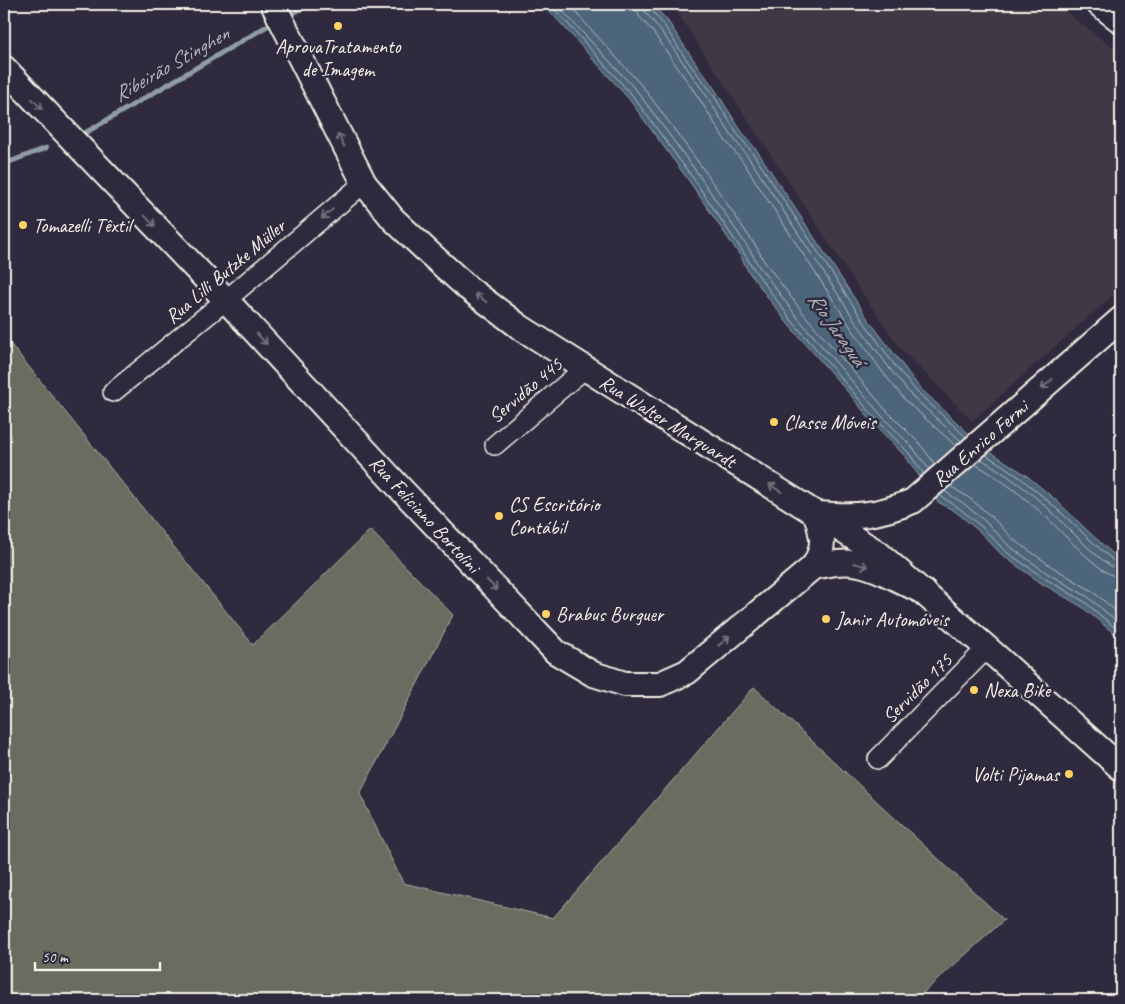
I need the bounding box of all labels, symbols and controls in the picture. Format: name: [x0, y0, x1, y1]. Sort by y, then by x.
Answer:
water label: Ribeirão Stinghen: [109, 20, 235, 107]
marker: AprovaTratamento de Imagem: [332, 20, 344, 32]
place label: AprovaTratamento de Imagem: [275, 34, 402, 82]
one-way arrow: [31, 97, 43, 109]
one-way arrow: [336, 132, 346, 147]
one-way arrow: [320, 209, 333, 220]
place label: Tomazelli Têxtil: [33, 213, 135, 238]
street label: Rua Lilli Butzke Müller: [160, 213, 292, 329]
one-way arrow: [144, 215, 156, 227]
marker: Tomazelli Têxtil: [17, 219, 29, 231]
water label: Rio Jaraguá: [802, 287, 874, 375]
one-way arrow: [474, 293, 488, 303]
one-way arrow: [256, 333, 268, 345]
street label: Servidão 445: [483, 352, 568, 429]
street label: Rua Walter Marquardt: [595, 369, 743, 475]
one-way arrow: [1041, 379, 1054, 390]
street label: Rua Enrico Fermi: [927, 394, 1035, 492]
place label: Classe Móveis: [784, 410, 878, 435]
marker: Classe Móveis: [768, 416, 780, 428]
street label: Rua Feliciano Bortolini: [364, 450, 487, 580]
one-way arrow: [768, 483, 782, 493]
place label: CS Escritório Contábil: [509, 492, 601, 540]
marker: CS Escritório Contábil: [493, 510, 505, 522]
one-way arrow: [853, 561, 869, 570]
one-way arrow: [486, 579, 498, 592]
place label: Brabus Burguer: [556, 602, 665, 627]
place label: Janir Automóveis: [835, 607, 951, 632]
marker: Brabus Burguer: [540, 608, 552, 620]
marker: Janir Automóveis: [820, 613, 832, 625]
one-way arrow: [718, 636, 731, 647]
street label: Servidão 175: [877, 647, 958, 729]
place label: Nexa Bike: [984, 678, 1052, 703]
marker: Nexa Bike: [968, 684, 980, 696]
place label: Volti Pijamas: [972, 762, 1061, 787]
marker: Volti Pijamas: [1063, 768, 1075, 780]
scale bar: [35, 939, 160, 971]
text: 50 m: [42, 948, 69, 967]

